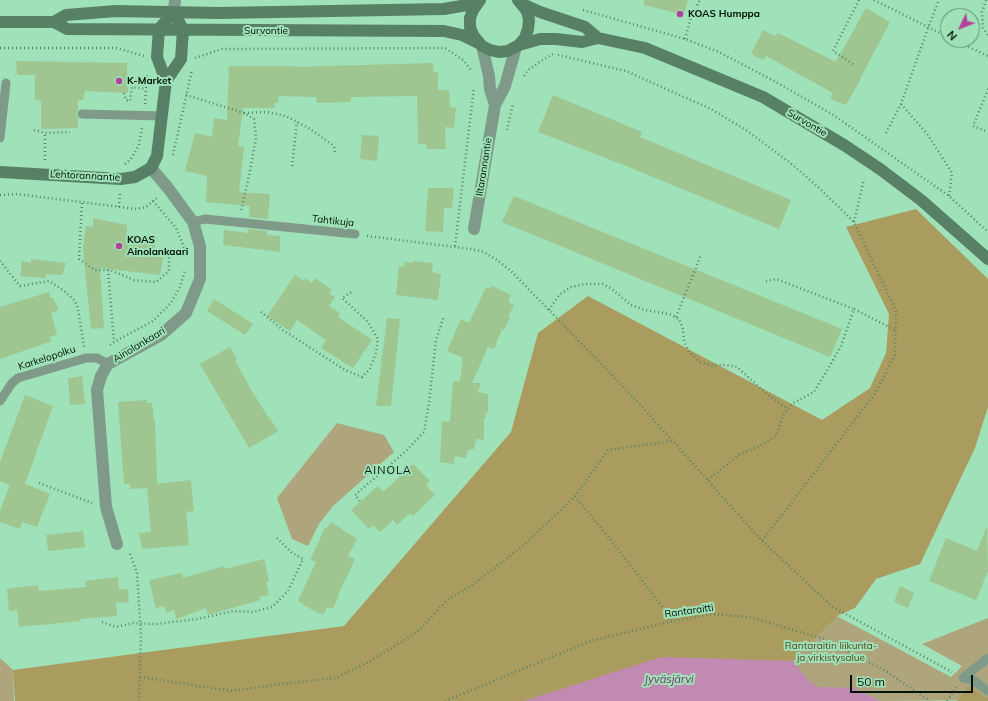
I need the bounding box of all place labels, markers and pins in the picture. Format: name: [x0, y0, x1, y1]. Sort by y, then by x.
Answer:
place label: KOAS Humppa: [688, 8, 760, 20]
marker: KOAS Humppa: [675, 9, 685, 19]
place label: K-Market: [127, 75, 171, 87]
marker: K-Market: [114, 76, 124, 86]
place label: KOAS Ainolankaari: [127, 234, 188, 258]
marker: KOAS Ainolankaari: [114, 241, 124, 251]

